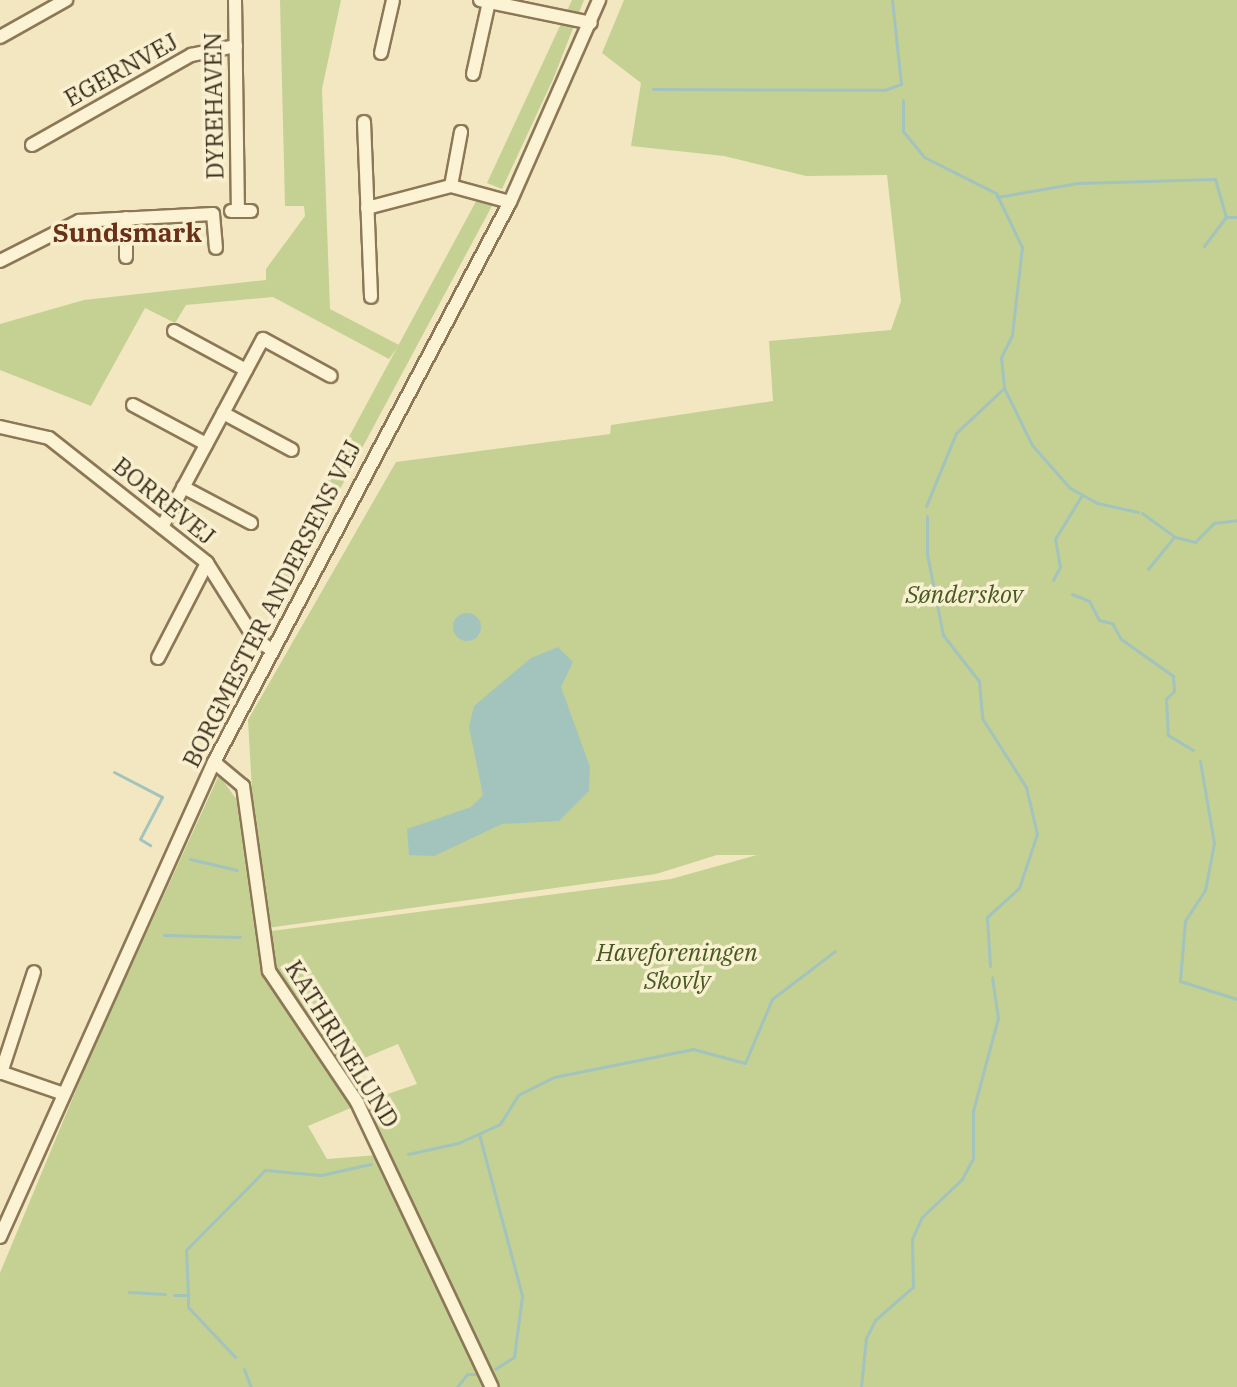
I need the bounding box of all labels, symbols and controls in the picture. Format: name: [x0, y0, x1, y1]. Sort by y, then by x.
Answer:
street label: EGERNVEJ: [59, 27, 183, 113]
street label: DYREHAVEN: [198, 32, 230, 180]
district label: Sundsmark: [52, 217, 202, 249]
street label: BORGMESTER ANDERSENS VEJ: [177, 436, 367, 772]
street label: BORREVEJ: [107, 451, 221, 551]
park label: Sønderskov: [905, 581, 1023, 609]
park label: Haveforeningen Skovly: [596, 939, 758, 995]
street label: KATHRINELUND: [279, 955, 405, 1133]

